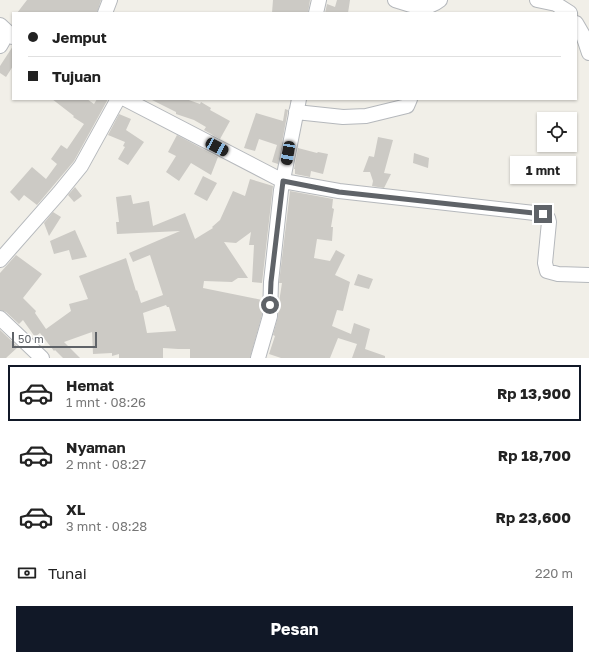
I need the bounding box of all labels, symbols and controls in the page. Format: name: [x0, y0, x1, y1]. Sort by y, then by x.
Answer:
text: Jemput: [52, 28, 107, 46]
text: Tujuan: [52, 67, 101, 85]
map controls: [537, 112, 577, 152]
button: locate: [537, 112, 577, 152]
car: [204, 136, 230, 158]
car: [280, 140, 296, 166]
callout: 1 mnt: [510, 156, 576, 184]
text: 1 mnt: [526, 162, 560, 178]
route end: [534, 205, 552, 223]
route start: [261, 296, 279, 314]
scale bar: [12, 330, 97, 349]
text: 50 m: [18, 332, 44, 345]
icon: car: [18, 375, 54, 411]
text: Hemat: [66, 376, 114, 394]
text: Rp 13,900: [497, 384, 571, 402]
text: 1 mnt · 08:26: [66, 394, 146, 410]
icon: car: [18, 437, 54, 473]
text: Nyaman: [66, 438, 125, 456]
text: Rp 18,700: [498, 446, 571, 464]
text: 2 mnt · 08:27: [66, 456, 146, 472]
icon: car: [18, 499, 54, 535]
text: XL: [66, 500, 85, 518]
text: Rp 23,600: [495, 508, 571, 526]
text: 3 mnt · 08:28: [66, 518, 147, 534]
icon: cash: [16, 562, 38, 584]
text: Tunai: [48, 564, 87, 582]
text: 220 m: [535, 565, 573, 581]
button: Pesan: [16, 606, 573, 652]

